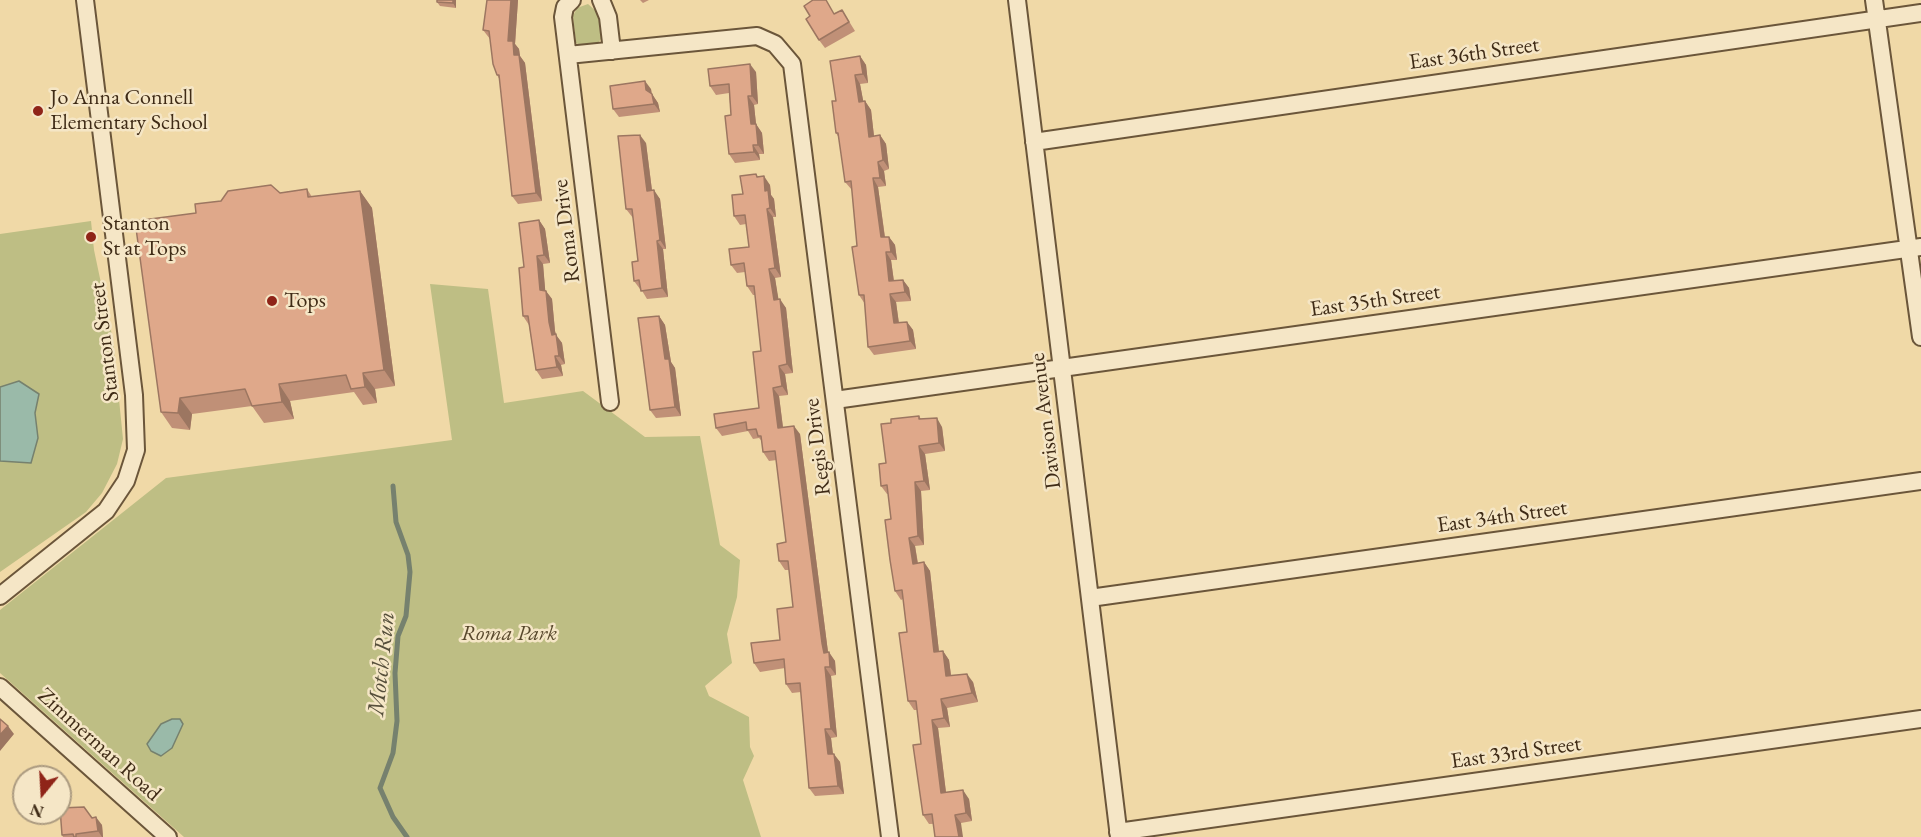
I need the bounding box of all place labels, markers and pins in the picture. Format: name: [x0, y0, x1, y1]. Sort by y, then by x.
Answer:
place label: Jo Anna Connell Elementary School: [50, 85, 208, 136]
marker: Jo Anna Connell Elementary School: [31, 104, 45, 118]
place label: Stanton St at Tops: [103, 211, 186, 262]
marker: Stanton St at Tops: [84, 230, 98, 244]
place label: Tops: [284, 288, 326, 314]
marker: Tops: [265, 294, 279, 308]

